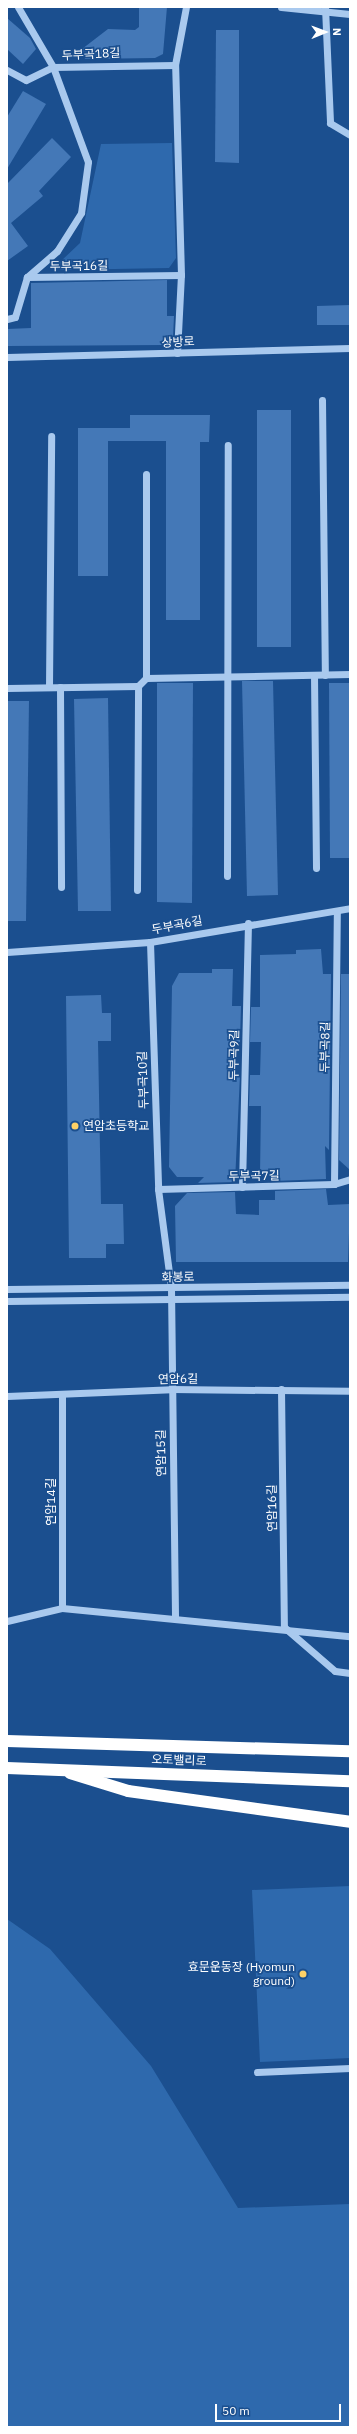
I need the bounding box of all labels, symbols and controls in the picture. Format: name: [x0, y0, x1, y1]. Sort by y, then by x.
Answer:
north arrow: [305, 12, 345, 52]
text: N: [330, 28, 344, 36]
street label: 두부곡18길: [61, 45, 121, 63]
street label: 두부곡16길: [50, 258, 108, 274]
street label: 상방로: [161, 334, 195, 350]
street label: 두부곡6길: [150, 913, 204, 937]
street label: 두부곡8길: [317, 1021, 333, 1073]
street label: 두부곡9길: [226, 1029, 242, 1081]
street label: 두부곡10길: [135, 1050, 151, 1110]
place label: 연암초등학교: [83, 1119, 149, 1133]
marker: 연암초등학교: [70, 1121, 80, 1131]
street label: 두부곡7길: [228, 1168, 280, 1184]
street label: 화봉로: [161, 1270, 195, 1284]
street label: 연암6길: [158, 1371, 198, 1387]
street label: 연암15길: [153, 1429, 169, 1477]
street label: 연암14길: [44, 1478, 58, 1526]
street label: 연암16길: [264, 1484, 280, 1532]
street label: 오토밸리로: [151, 1752, 207, 1768]
place label: 효문운동장 (Hyomun ground): [188, 1960, 295, 1988]
marker: 효문운동장 (Hyomun ground): [298, 1969, 308, 1979]
scale bar: [217, 2396, 343, 2422]
text: 50 m: [222, 2403, 250, 2418]

